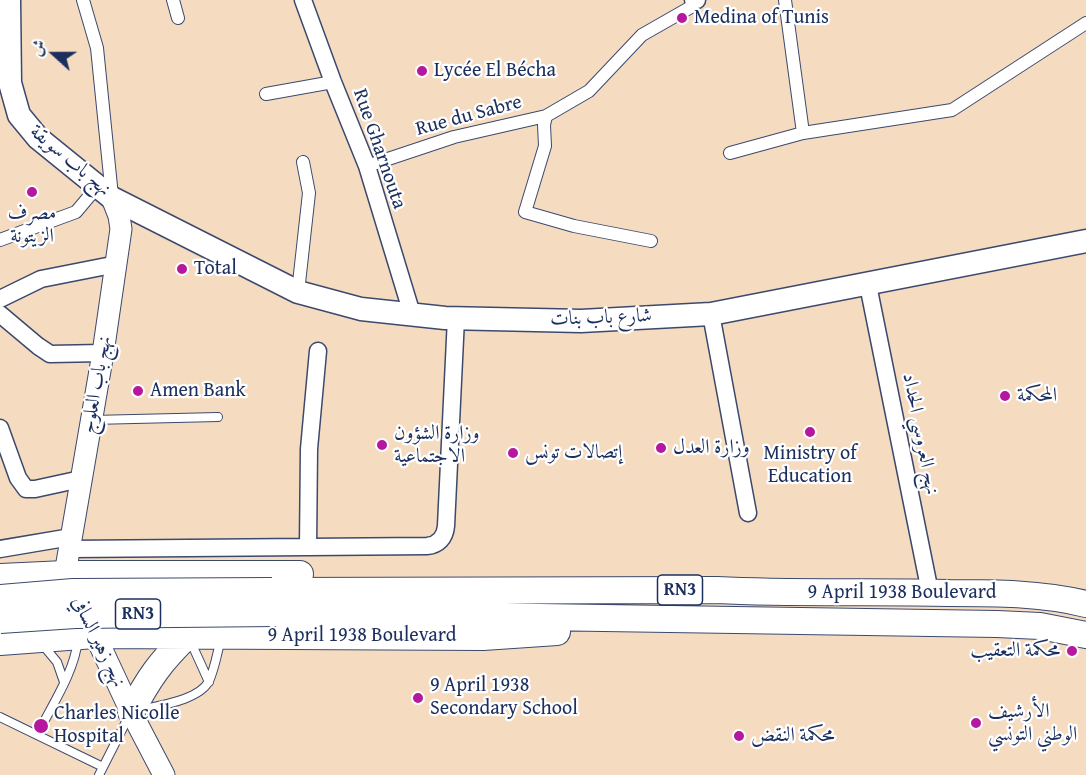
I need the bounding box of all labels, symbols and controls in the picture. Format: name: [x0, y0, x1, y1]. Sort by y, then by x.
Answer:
place label: Medina of Tunis: [694, 6, 829, 30]
marker: Medina of Tunis: [675, 11, 689, 25]
north arrow: [24, 24, 84, 84]
text: ش: [23, 36, 51, 59]
place label: Lycée El Bécha: [434, 59, 556, 83]
marker: Lycée El Bécha: [415, 64, 429, 78]
street label: Rue Gharnouta: [347, 86, 411, 212]
street label: Rue du Sabre: [413, 90, 525, 142]
street label: نهج باب سويقة: [24, 120, 116, 202]
marker: مصرف الزيتونة: [25, 185, 39, 199]
place label: مصرف الزيتونة: [8, 202, 56, 249]
place label: Total: [194, 257, 237, 281]
marker: Total: [175, 262, 189, 276]
street label: شارع باب بنات: [550, 304, 652, 332]
street label: نهج باب العلوج: [77, 334, 117, 436]
street label: نهج العروسي الحداد: [896, 371, 944, 497]
place label: Amen Bank: [150, 379, 246, 403]
marker: Amen Bank: [131, 384, 145, 398]
place label: المحكمة: [1017, 384, 1057, 408]
marker: المحكمة: [998, 389, 1012, 403]
place label: وزارة الشؤون الاجتماعية: [394, 422, 480, 469]
marker: Ministry of Education: [803, 425, 817, 439]
place label: وزارة العدل: [673, 436, 750, 460]
marker: وزارة الشؤون الاجتماعية: [375, 438, 389, 452]
place label: إتصالات تونس: [525, 441, 622, 465]
marker: وزارة العدل: [654, 441, 668, 455]
place label: Ministry of Education: [763, 442, 857, 489]
marker: إتصالات تونس: [506, 446, 520, 460]
road number: RN3: [658, 575, 702, 605]
street label: 9 April 1938 Boulevard: [808, 581, 996, 605]
street label: نهج زهير السافي: [66, 593, 130, 691]
road number: RN3: [116, 599, 160, 629]
street label: 9 April 1938 Boulevard: [268, 624, 456, 648]
place label: محكمة التعقيب: [970, 639, 1060, 663]
marker: محكمة التعقيب: [1065, 644, 1079, 658]
place label: 9 April 1938 Secondary School: [430, 674, 578, 721]
marker: 9 April 1938 Secondary School: [411, 691, 425, 705]
place label: الأرشيف الوطني التونسي: [988, 700, 1077, 747]
place label: Charles Nicolle Hospital: [54, 702, 180, 749]
marker: الأرشيف الوطني التونسي: [969, 716, 983, 730]
marker: Charles Nicolle Hospital: [32, 717, 50, 735]
place label: محكمة النقض: [751, 724, 835, 748]
marker: محكمة النقض: [732, 729, 746, 743]

